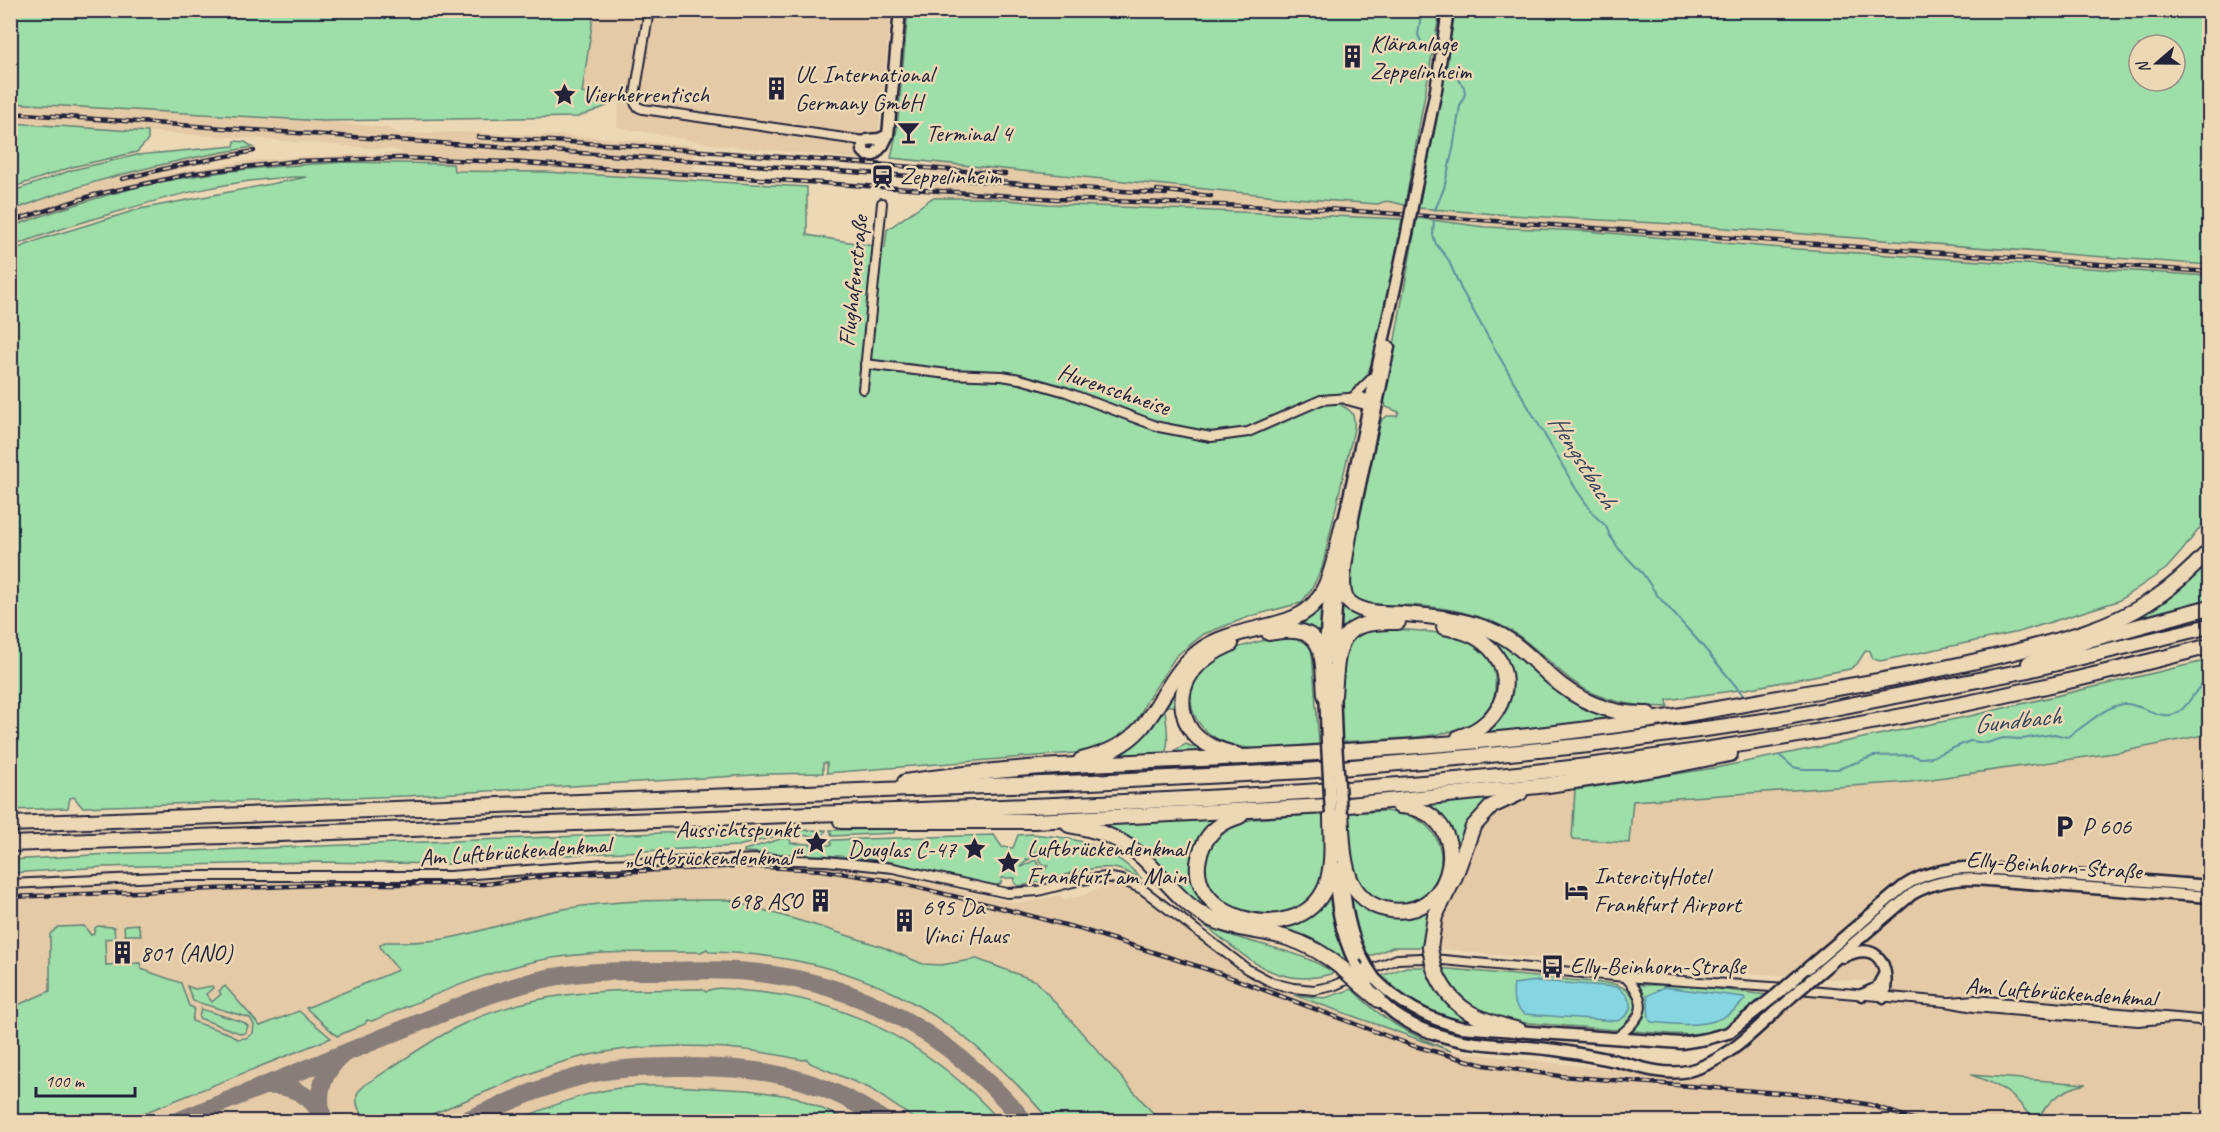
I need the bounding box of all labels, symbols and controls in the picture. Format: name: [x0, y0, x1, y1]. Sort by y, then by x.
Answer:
place label: Kläranlage Zeppelinheim: [1370, 28, 1472, 86]
north arrow: [2127, 33, 2187, 93]
building icon: Kläranlage Zeppelinheim: [1339, 44, 1365, 70]
text: N: [2132, 57, 2155, 76]
place label: UL International Germany GmbH: [795, 59, 937, 117]
building icon: UL International Germany GmbH: [764, 75, 790, 101]
place label: Vierherrentisch: [582, 79, 710, 109]
place icon: Vierherrentisch: [551, 81, 577, 107]
place label: Terminal 4: [926, 118, 1014, 148]
bar icon: Terminal 4: [895, 120, 921, 146]
place label: Zeppelinheim: [900, 161, 1002, 191]
station icon: Zeppelinheim: [869, 163, 895, 189]
street label: Flughafenstraße: [831, 212, 875, 348]
street label: Hurenschneise: [1054, 356, 1176, 423]
water label: Hengstbach: [1541, 408, 1626, 516]
water label: Gundbach: [1972, 699, 2064, 741]
place label: P 606: [2082, 811, 2133, 841]
parking icon: P 606: [2051, 813, 2077, 839]
place label: Aussichtspunkt „Luftbrückendenkmal“: [626, 814, 805, 872]
street label: Am Luftbrückendenkmal: [418, 829, 615, 873]
place icon: Aussichtspunkt „Luftbrückendenkmal“: [804, 830, 830, 856]
place label: Luftbrückendenkmal Frankfurt am Main: [1027, 833, 1191, 891]
place label: Douglas C-47: [847, 834, 957, 864]
place icon: Douglas C-47: [961, 836, 987, 862]
street label: Elly-Beinhorn-Straße: [1965, 844, 2145, 886]
place icon: Luftbrückendenkmal Frankfurt am Main: [996, 849, 1022, 875]
place label: IntercityHotel Frankfurt Airport: [1594, 861, 1743, 919]
hotel icon: IntercityHotel Frankfurt Airport: [1563, 877, 1589, 903]
place label: 698 ASO: [729, 886, 804, 916]
building icon: 698 ASO: [807, 888, 833, 914]
place label: 695 Da Vinci Haus: [922, 892, 1010, 950]
building icon: 695 Da Vinci Haus: [891, 908, 917, 934]
place label: 801 (ANO): [140, 938, 233, 968]
building icon: 801 (ANO): [109, 940, 135, 966]
place label: Elly-Beinhorn-Straße: [1570, 951, 1748, 981]
bus stop icon: Elly-Beinhorn-Straße: [1539, 953, 1565, 979]
street label: Am Luftbrückendenkmal: [1964, 970, 2161, 1014]
scale bar: [36, 1060, 135, 1098]
text: 100 m: [45, 1070, 86, 1092]

